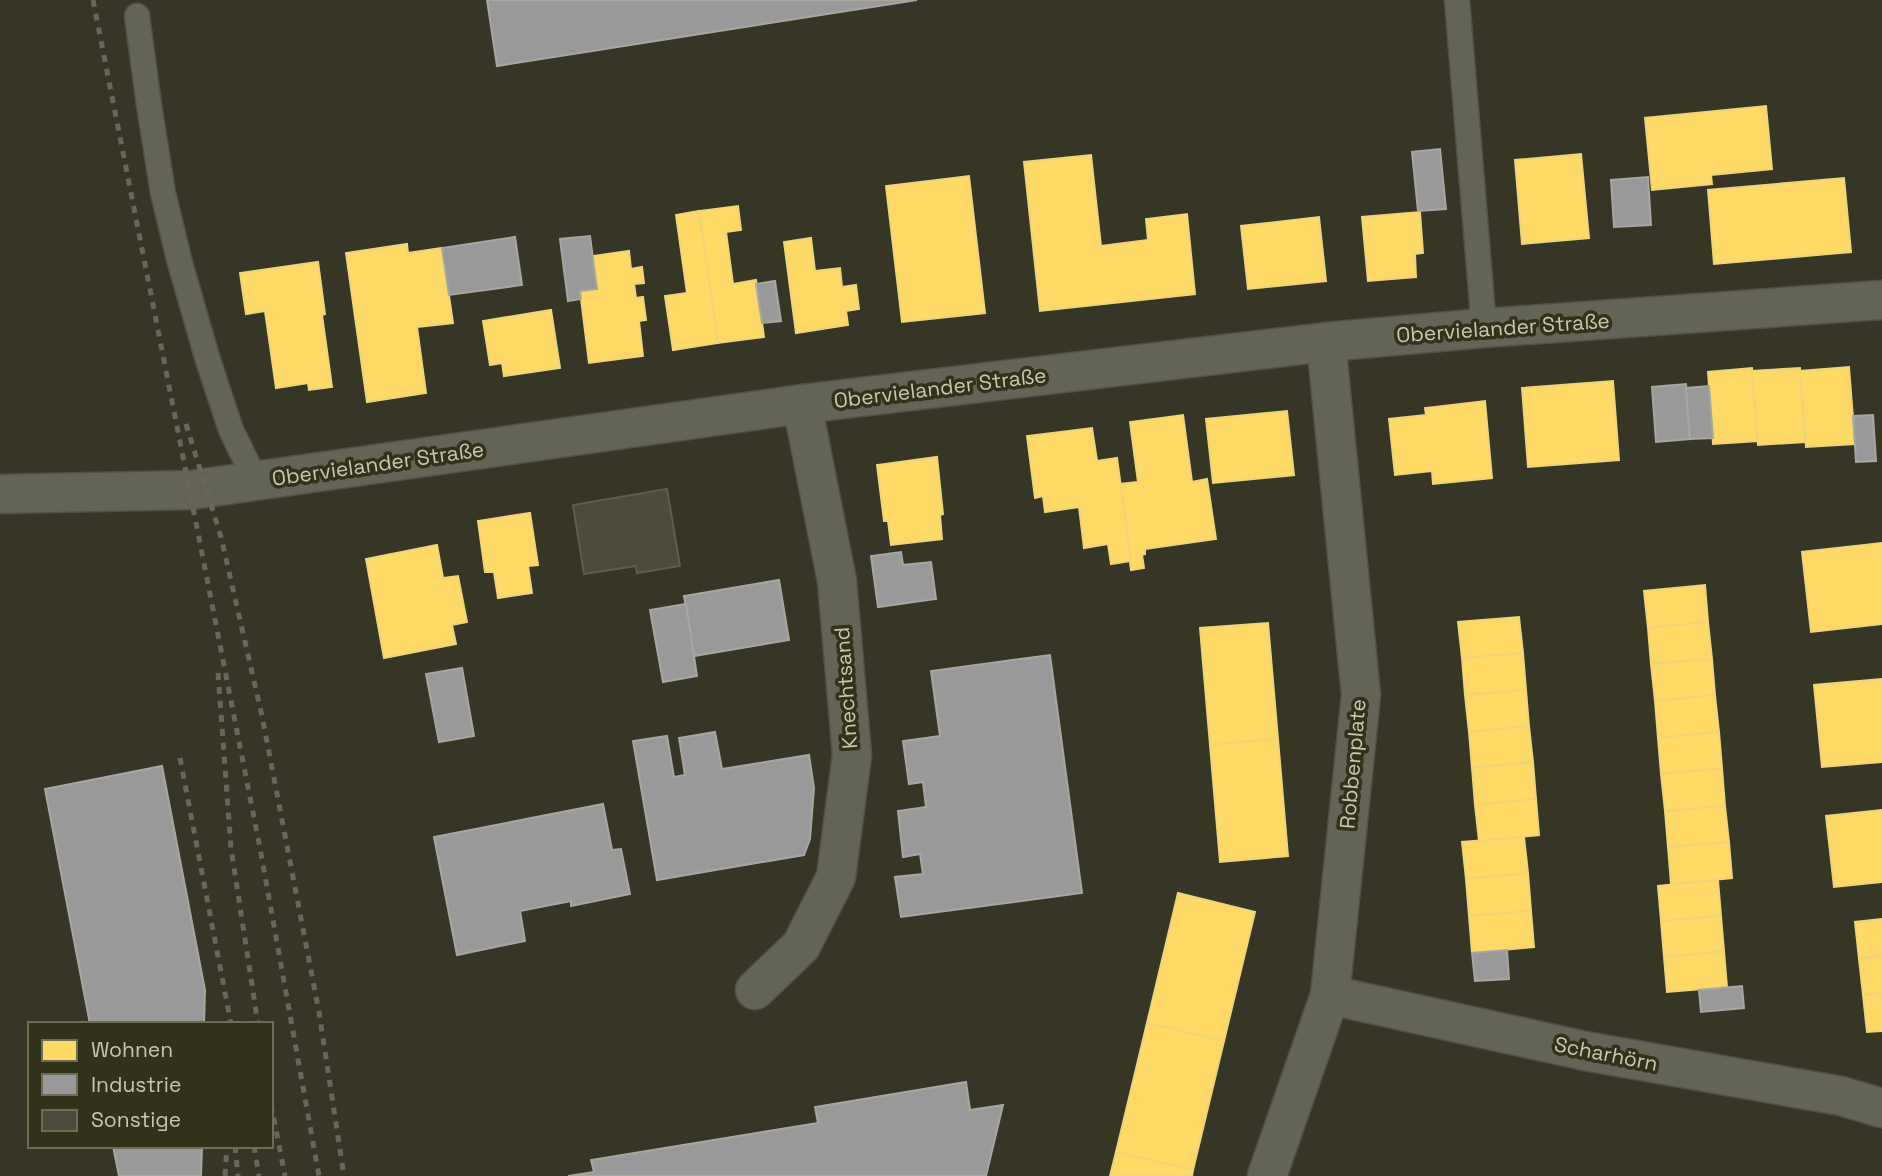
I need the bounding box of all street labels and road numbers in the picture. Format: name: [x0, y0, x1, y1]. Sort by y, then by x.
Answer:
street label: Obervielander Straße: [1395, 307, 1611, 348]
street label: Obervielander Straße: [832, 361, 1048, 414]
street label: Obervielander Straße: [270, 435, 486, 492]
street label: Knechtsand: [828, 626, 863, 750]
street label: Robbenplate: [1333, 698, 1372, 830]
street label: Scharhörn: [1552, 1030, 1660, 1077]

